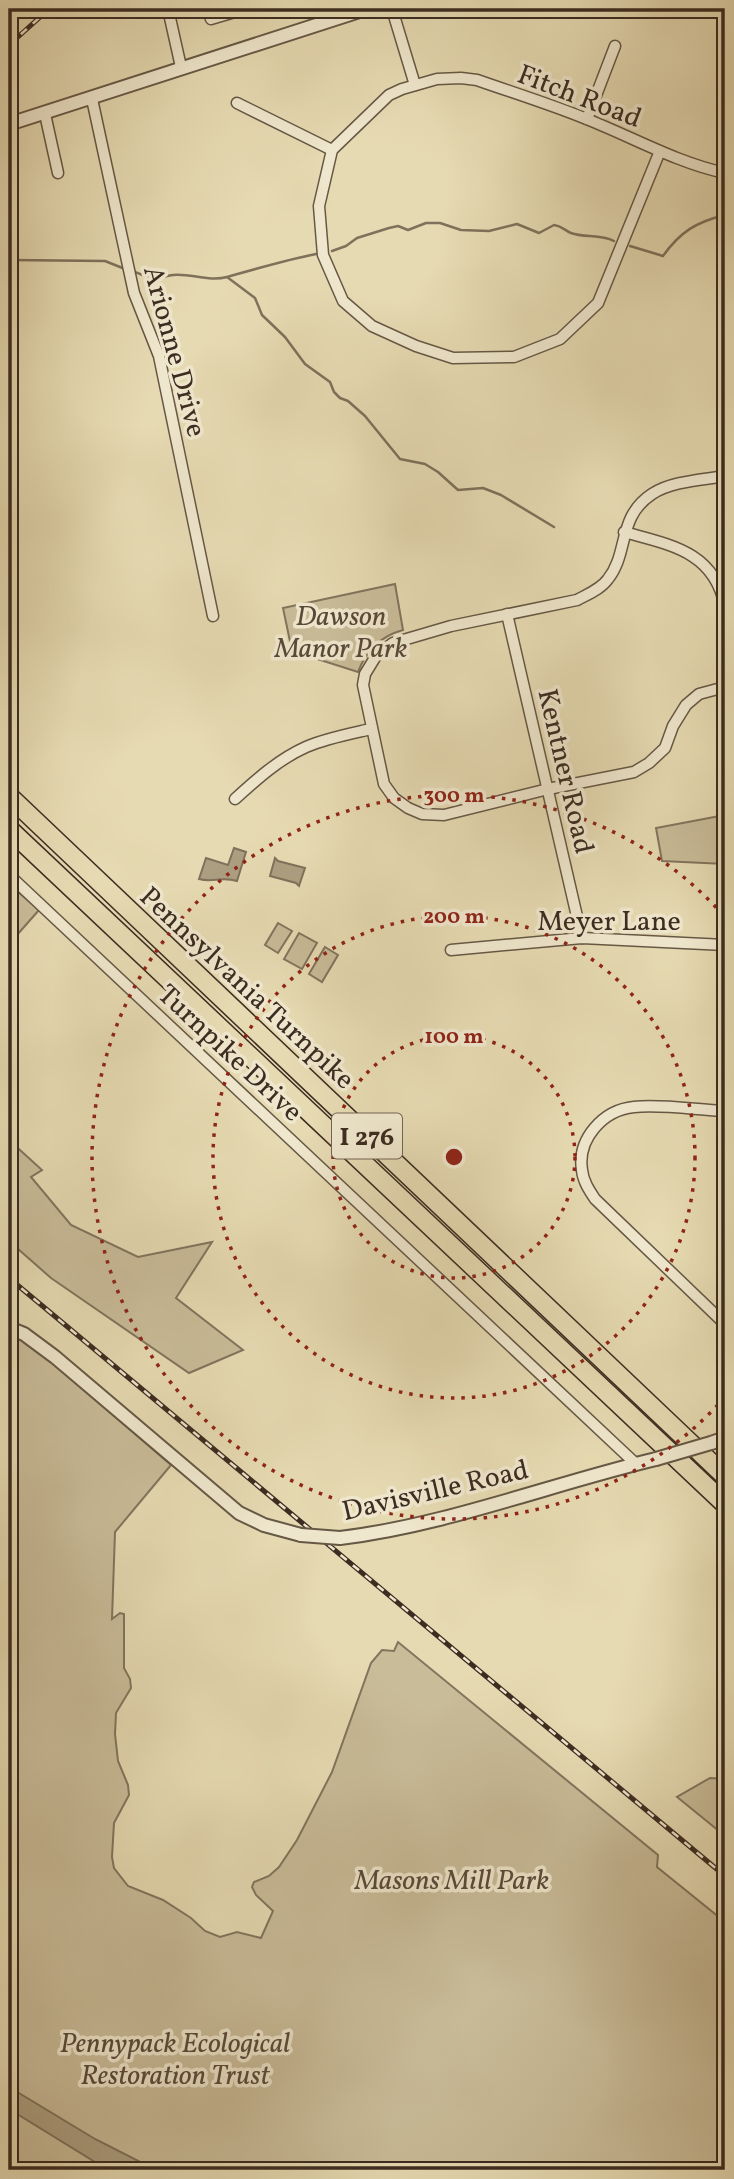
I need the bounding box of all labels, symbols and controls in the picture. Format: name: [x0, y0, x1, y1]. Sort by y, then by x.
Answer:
street label: Fitch Road: [511, 56, 647, 139]
street label: Arionne Drive: [132, 262, 215, 441]
park label: Dawson Manor Park: [274, 598, 407, 669]
street label: Kentner Road: [527, 685, 602, 858]
text: 300 m: [424, 782, 484, 811]
street label: Pennsylvania Turnpike: [130, 878, 363, 1099]
text: 200 m: [423, 903, 485, 932]
street label: Meyer Lane: [537, 903, 681, 942]
street label: Turnpike Drive: [148, 976, 311, 1131]
text: 100 m: [424, 1023, 484, 1052]
road number: I 276: [332, 1114, 402, 1158]
centre of rings: [442, 1145, 466, 1169]
street label: Davisville Road: [338, 1451, 533, 1532]
park label: Masons Mill Park: [354, 1862, 549, 1901]
park label: Pennypack Ecological Restoration Trust: [60, 2025, 290, 2096]

